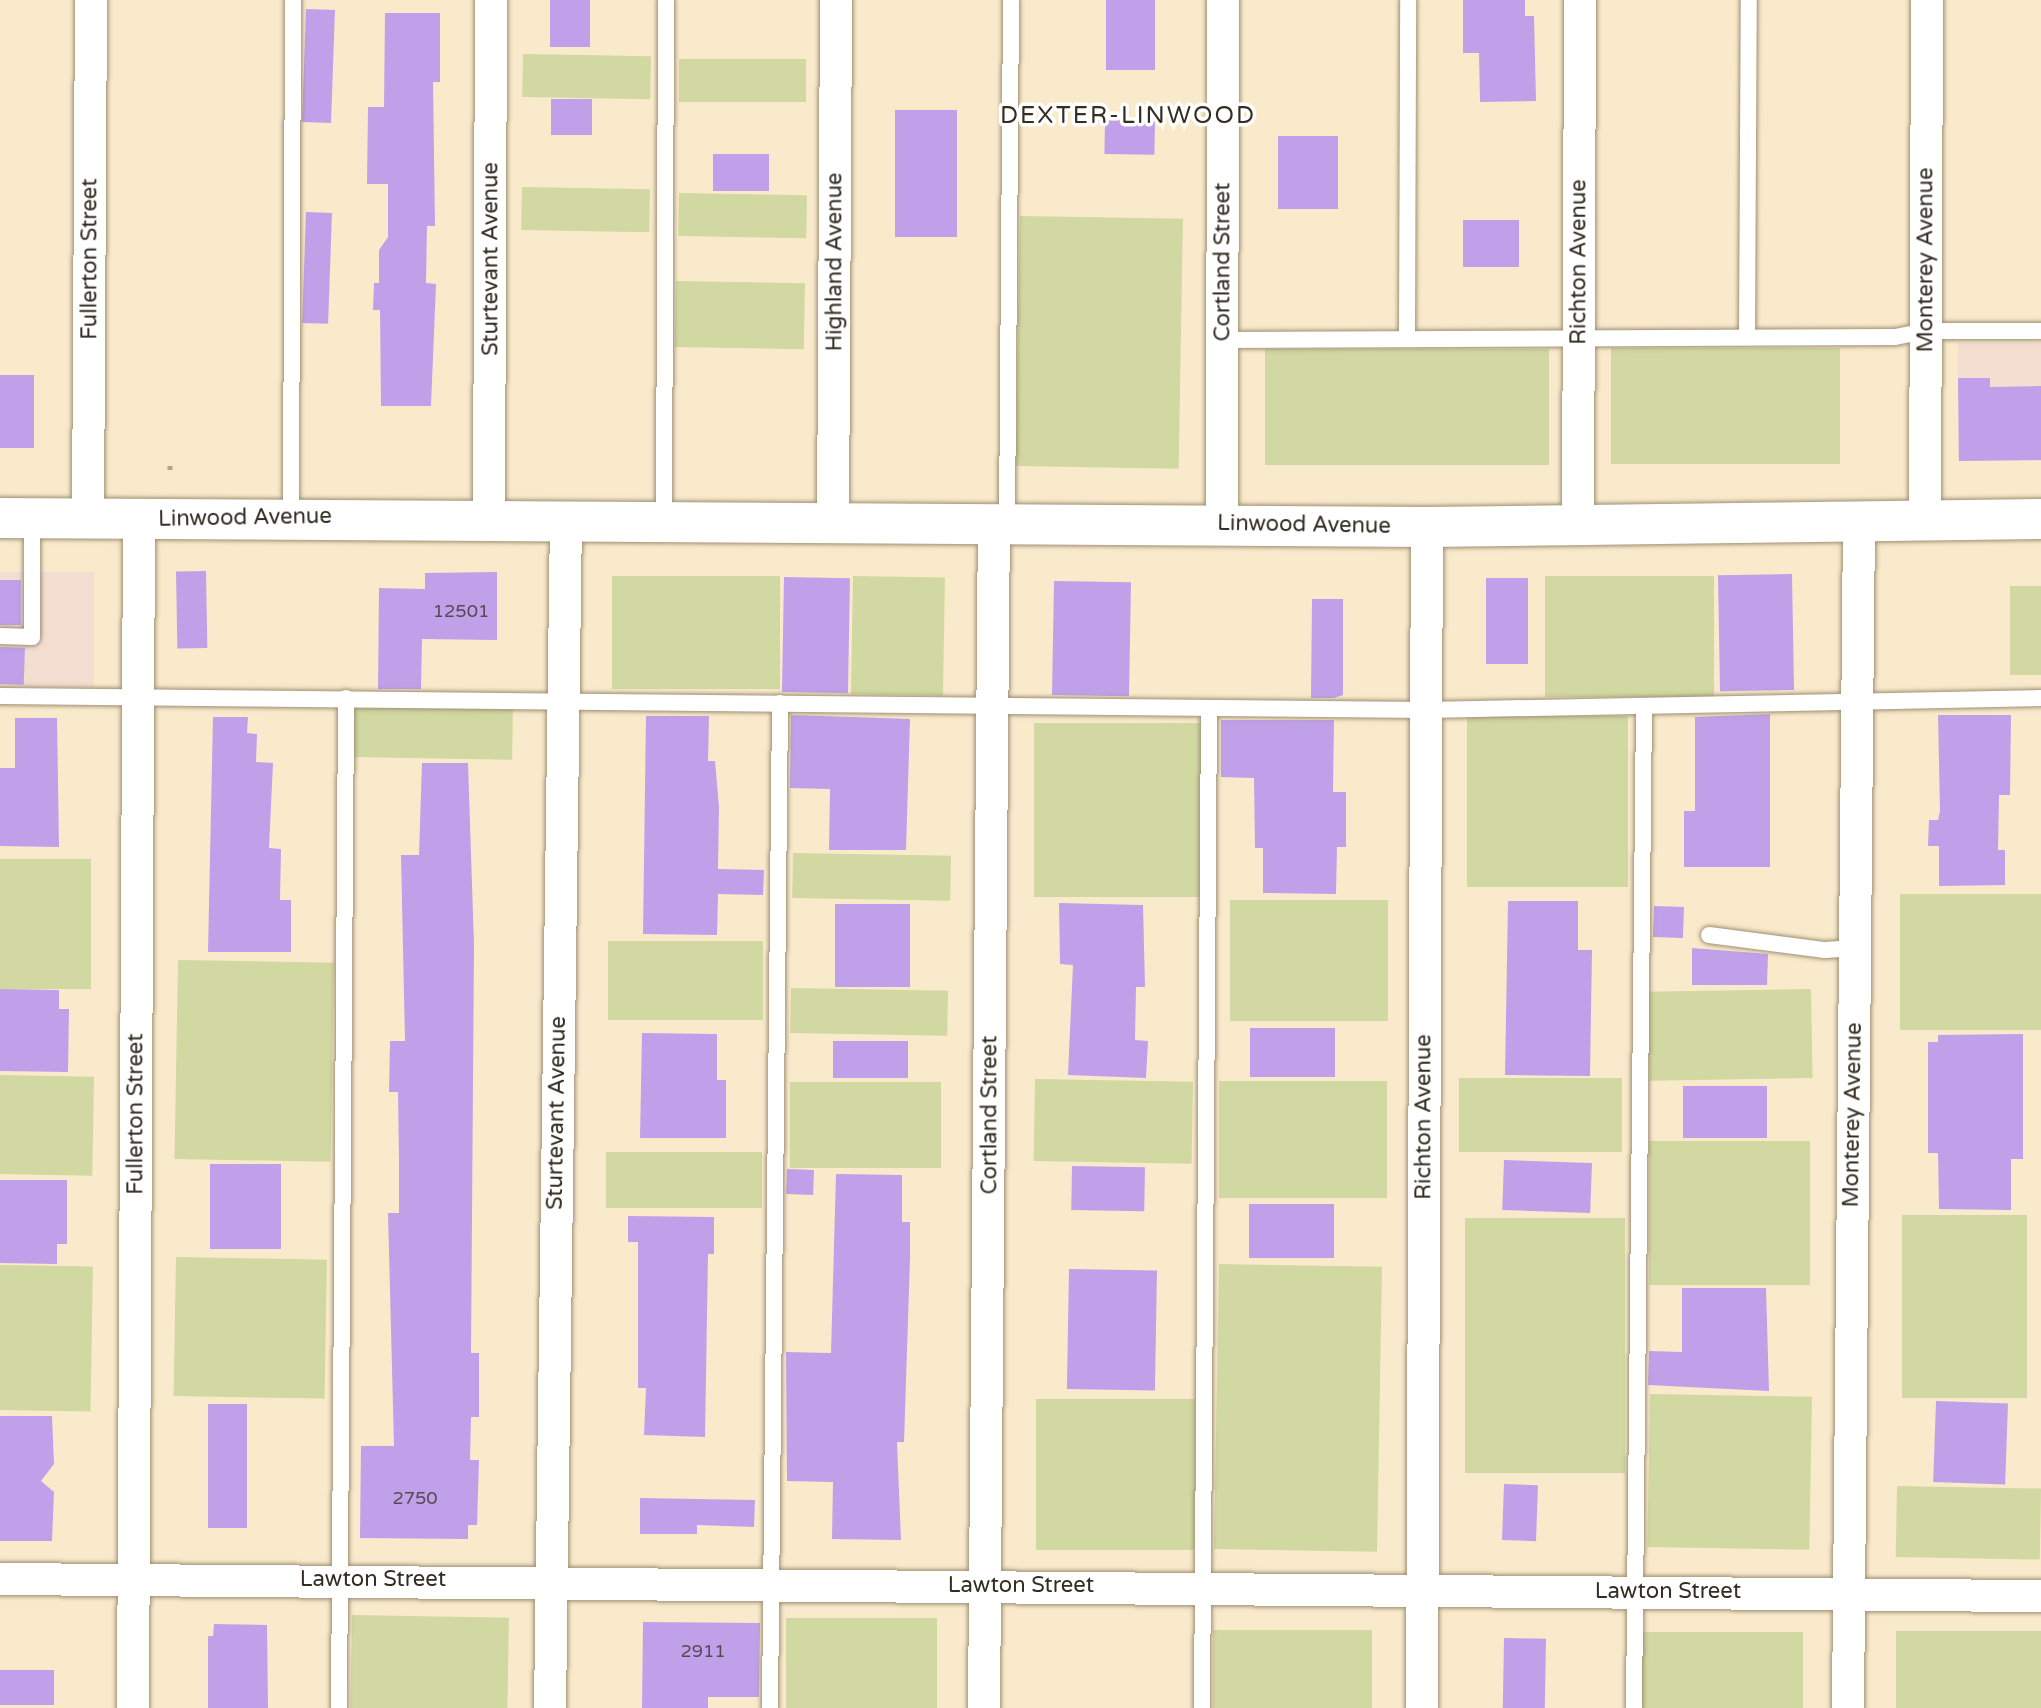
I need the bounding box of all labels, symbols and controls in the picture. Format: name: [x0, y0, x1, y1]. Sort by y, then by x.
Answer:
district label: DEXTER-LINWOOD: [1000, 102, 1256, 130]
street label: Sturtevant Avenue: [478, 162, 504, 356]
street label: Monterey Avenue: [1913, 168, 1939, 352]
street label: Highland Avenue: [822, 173, 848, 351]
street label: Fullerton Street: [77, 178, 103, 340]
street label: Richton Avenue: [1566, 179, 1592, 345]
street label: Cortland Street: [1210, 183, 1236, 341]
street label: Linwood Avenue: [158, 503, 332, 533]
street label: Linwood Avenue: [1217, 510, 1391, 540]
house number: 12501: [433, 600, 489, 622]
street label: Sturtevant Avenue: [542, 1016, 572, 1210]
street label: Monterey Avenue: [1838, 1022, 1868, 1208]
street label: Fullerton Street: [123, 1033, 149, 1195]
street label: Richton Avenue: [1411, 1034, 1437, 1200]
street label: Cortland Street: [977, 1036, 1003, 1194]
house number: 2750: [392, 1487, 438, 1509]
street label: Lawton Street: [300, 1567, 446, 1593]
street label: Lawton Street: [948, 1573, 1094, 1599]
street label: Lawton Street: [1595, 1579, 1741, 1605]
house number: 2911: [680, 1640, 726, 1662]

